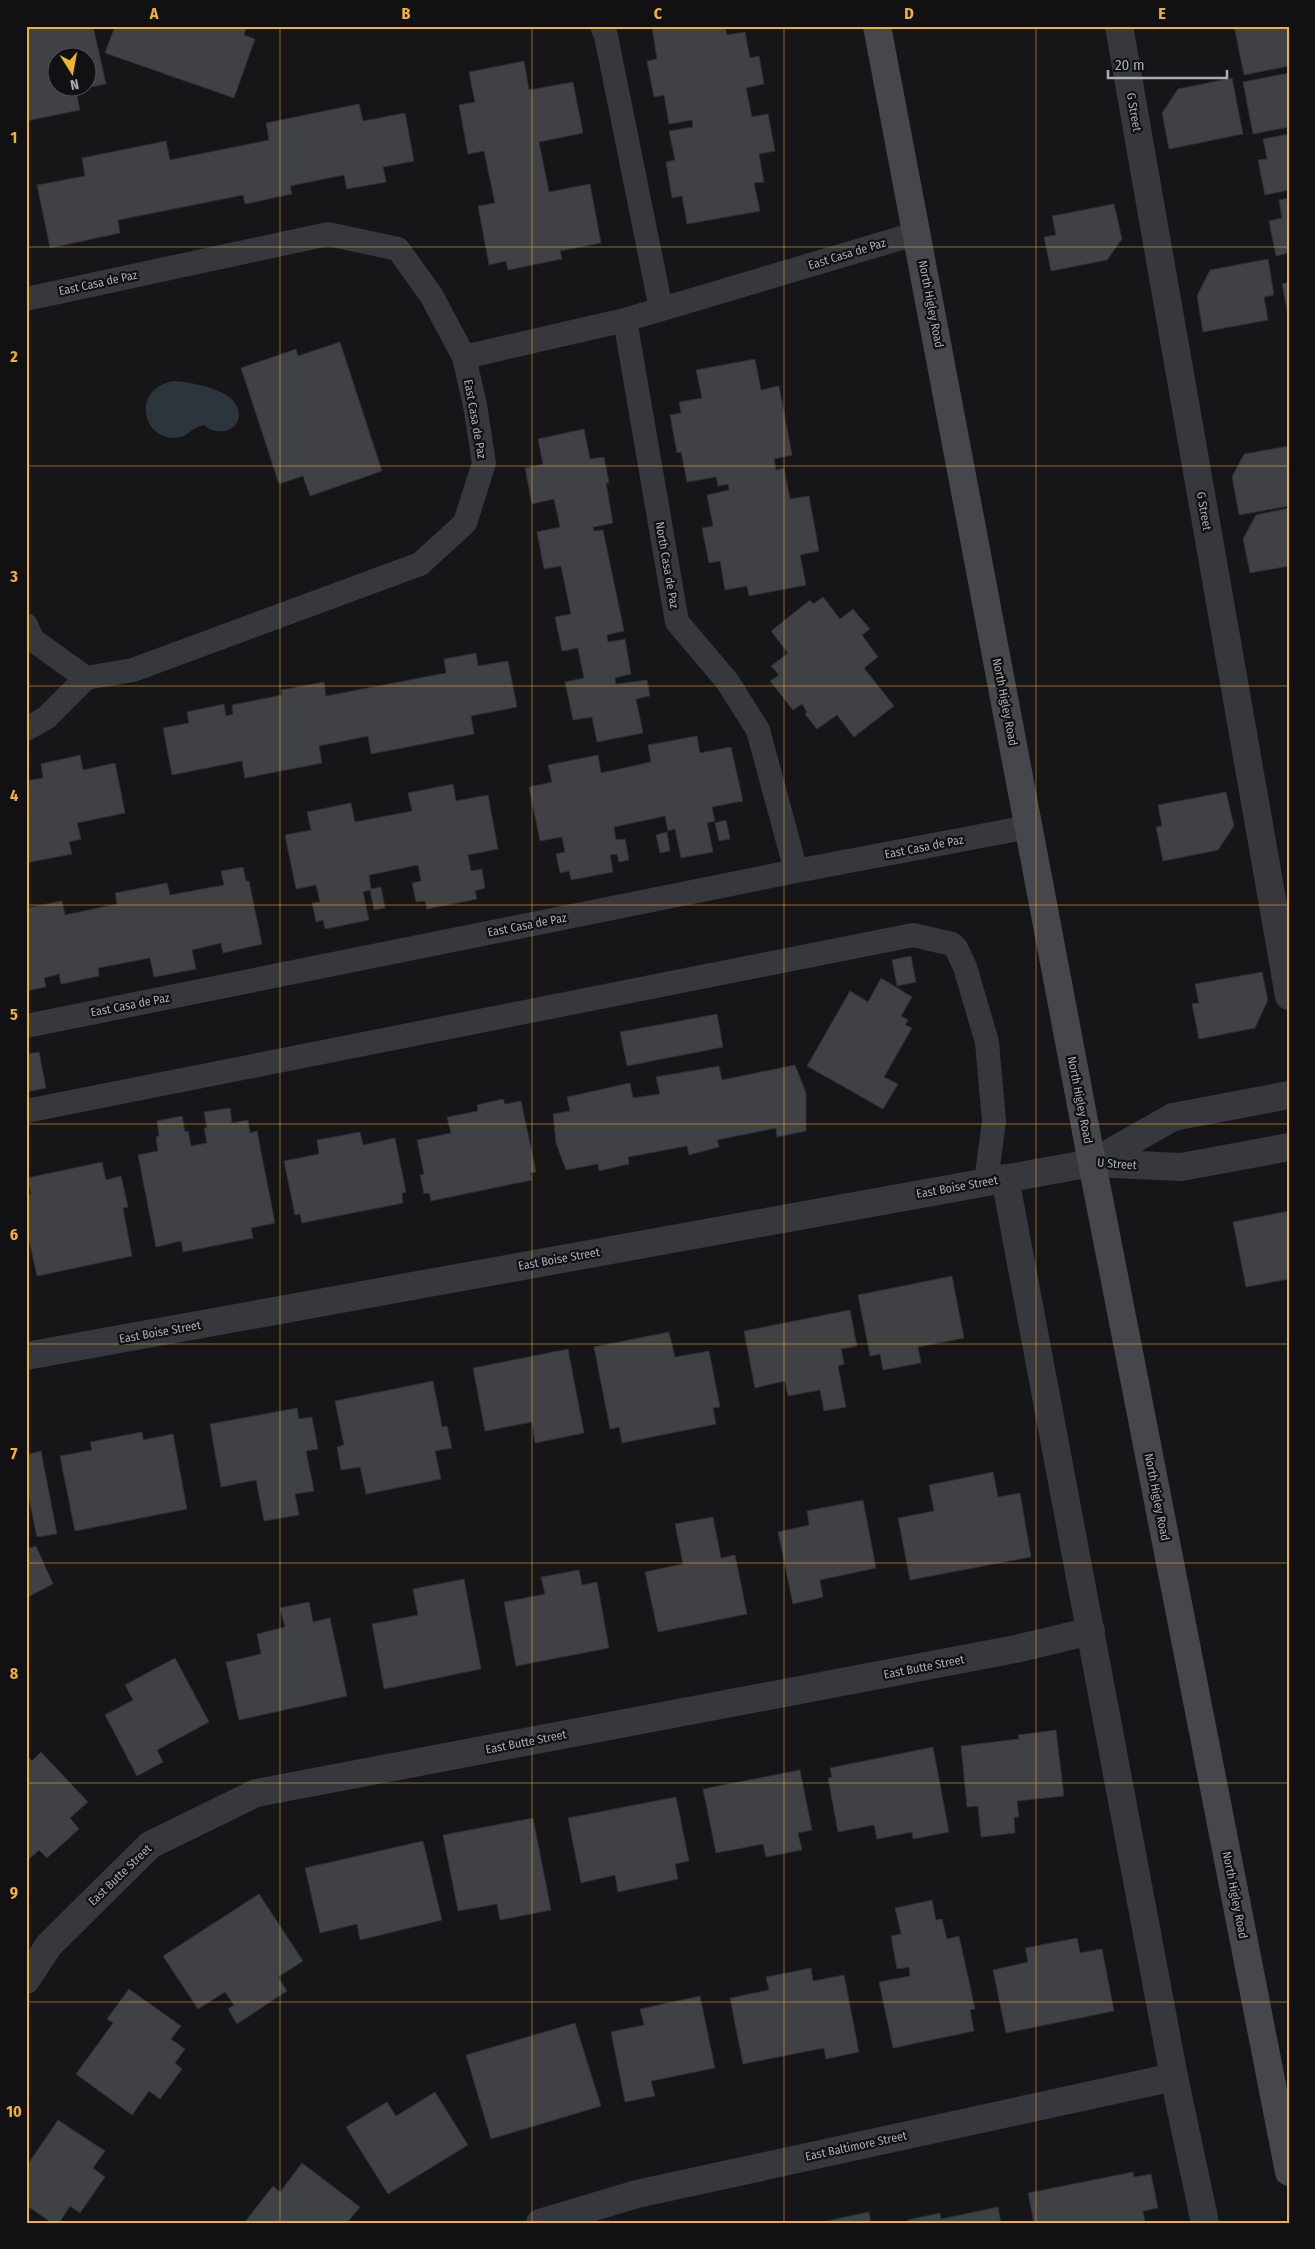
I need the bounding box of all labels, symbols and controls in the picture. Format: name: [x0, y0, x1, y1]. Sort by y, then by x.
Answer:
text: A: [149, 4, 159, 23]
text: B: [402, 4, 411, 23]
text: C: [654, 4, 663, 23]
text: D: [904, 4, 914, 23]
text: E: [1158, 4, 1166, 23]
north arrow: [48, 48, 98, 98]
scale bar: [1108, 48, 1226, 80]
text: 20 m: [1115, 56, 1145, 74]
text: N: [69, 75, 80, 93]
street label: G Street: [1124, 91, 1144, 133]
text: 1: [11, 128, 17, 147]
street label: East Casa de Paz: [807, 236, 888, 272]
street label: North Higley Road: [916, 259, 946, 349]
street label: East Casa de Paz: [57, 268, 139, 298]
text: 2: [9, 347, 18, 366]
street label: East Casa de Paz: [461, 378, 489, 460]
street label: G Street: [1194, 490, 1214, 532]
street label: North Casa de Paz: [652, 521, 682, 610]
text: 3: [9, 567, 18, 586]
street label: North Higley Road: [990, 657, 1020, 747]
text: 4: [10, 786, 18, 805]
street label: East Casa de Paz: [883, 832, 965, 862]
street label: East Casa de Paz: [486, 910, 568, 940]
street label: East Casa de Paz: [89, 990, 171, 1020]
text: 5: [10, 1005, 18, 1024]
street label: North Higley Road: [1065, 1055, 1095, 1145]
street label: U Street: [1097, 1156, 1137, 1172]
street label: East Boise Street: [915, 1173, 999, 1201]
text: 6: [10, 1225, 18, 1244]
street label: East Boise Street: [517, 1245, 601, 1273]
street label: East Boise Street: [118, 1318, 202, 1346]
text: 7: [11, 1444, 18, 1463]
street label: North Higley Road: [1142, 1452, 1172, 1542]
street label: East Butte Street: [882, 1652, 966, 1682]
text: 8: [10, 1664, 19, 1683]
street label: East Butte Street: [484, 1727, 568, 1757]
street label: East Butte Street: [86, 1841, 154, 1908]
street label: North Higley Road: [1220, 1850, 1250, 1940]
text: 9: [10, 1883, 18, 1902]
text: 10: [6, 2102, 22, 2121]
street label: East Baltimore Street: [804, 2128, 908, 2164]

